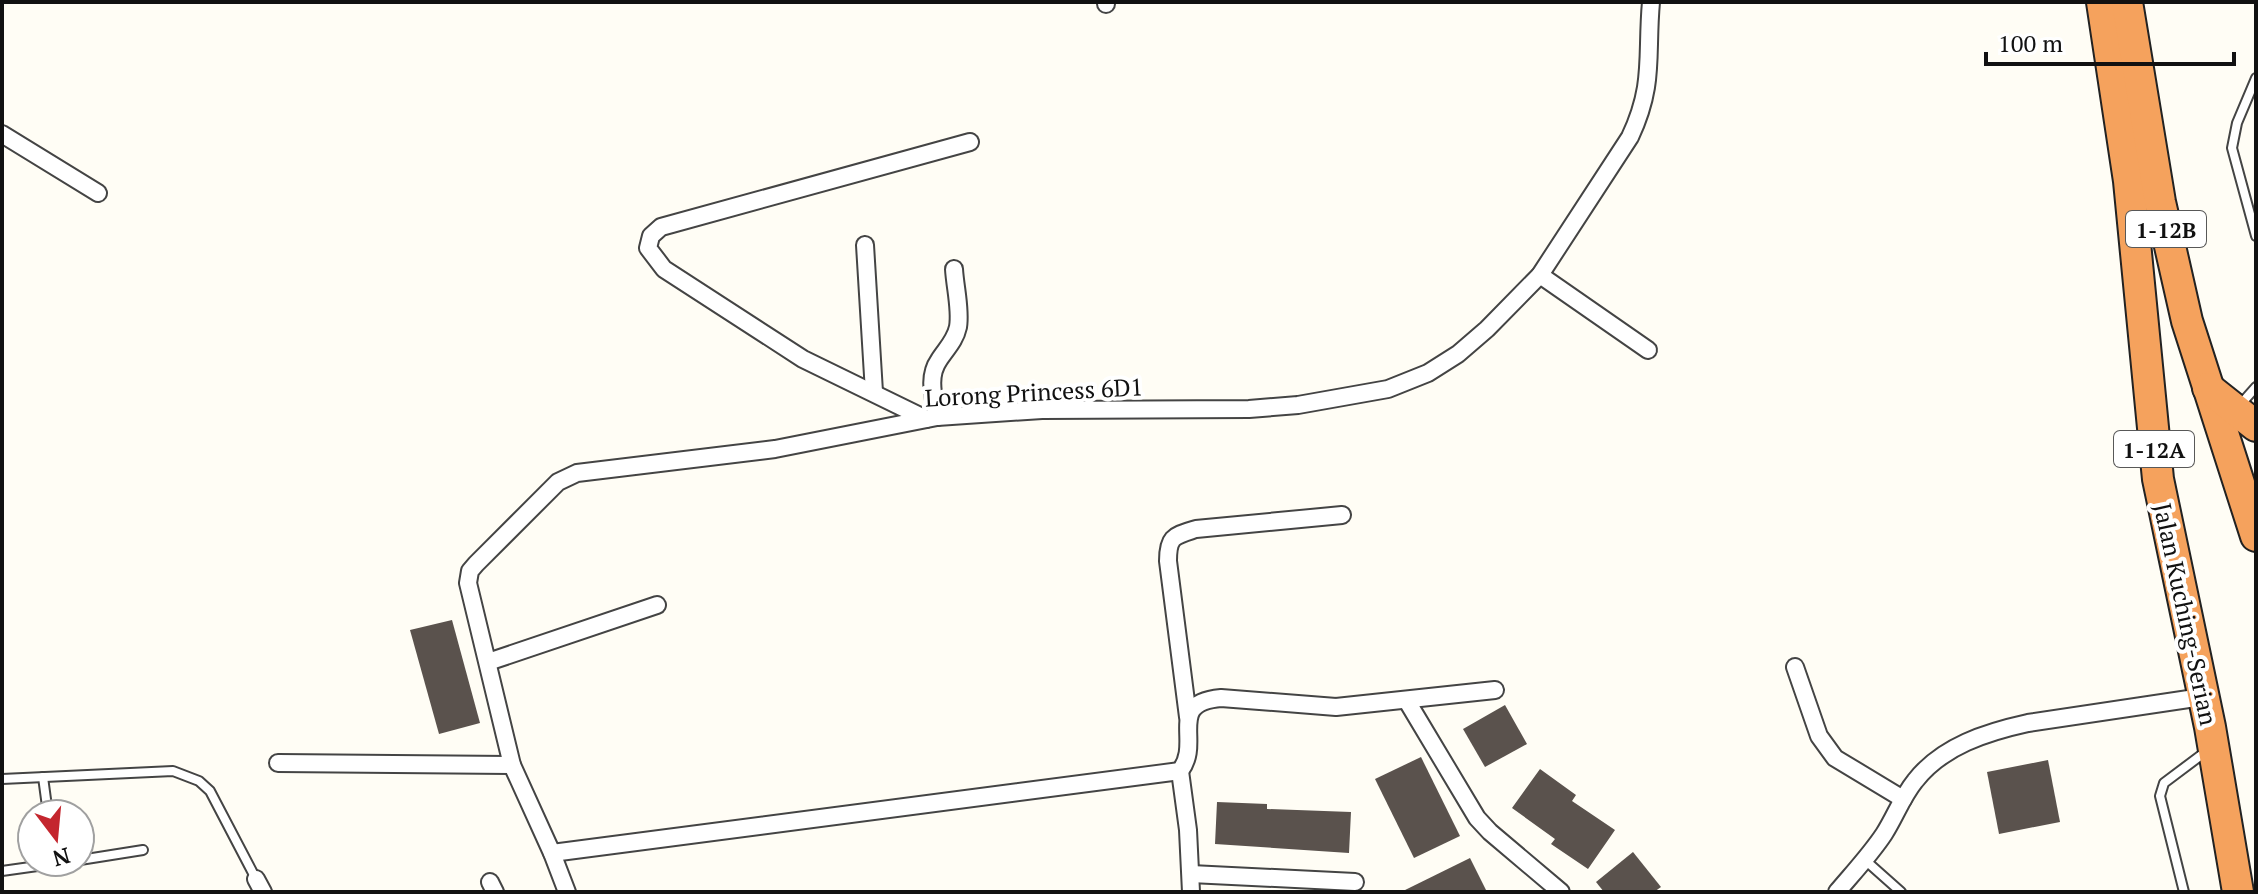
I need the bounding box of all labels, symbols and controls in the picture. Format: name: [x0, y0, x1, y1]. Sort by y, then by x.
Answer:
scale bar: [1986, 16, 2234, 66]
text: 100 m: [1998, 27, 2063, 59]
road number: 1-12B: [2126, 211, 2206, 247]
street label: Lorong Princess 6D1: [924, 370, 1144, 414]
road number: 1-12A: [2114, 431, 2194, 467]
street label: Jalan Kuching-Serian: [2147, 500, 2225, 728]
north arrow: [16, 798, 96, 878]
text: N: [49, 841, 74, 874]

